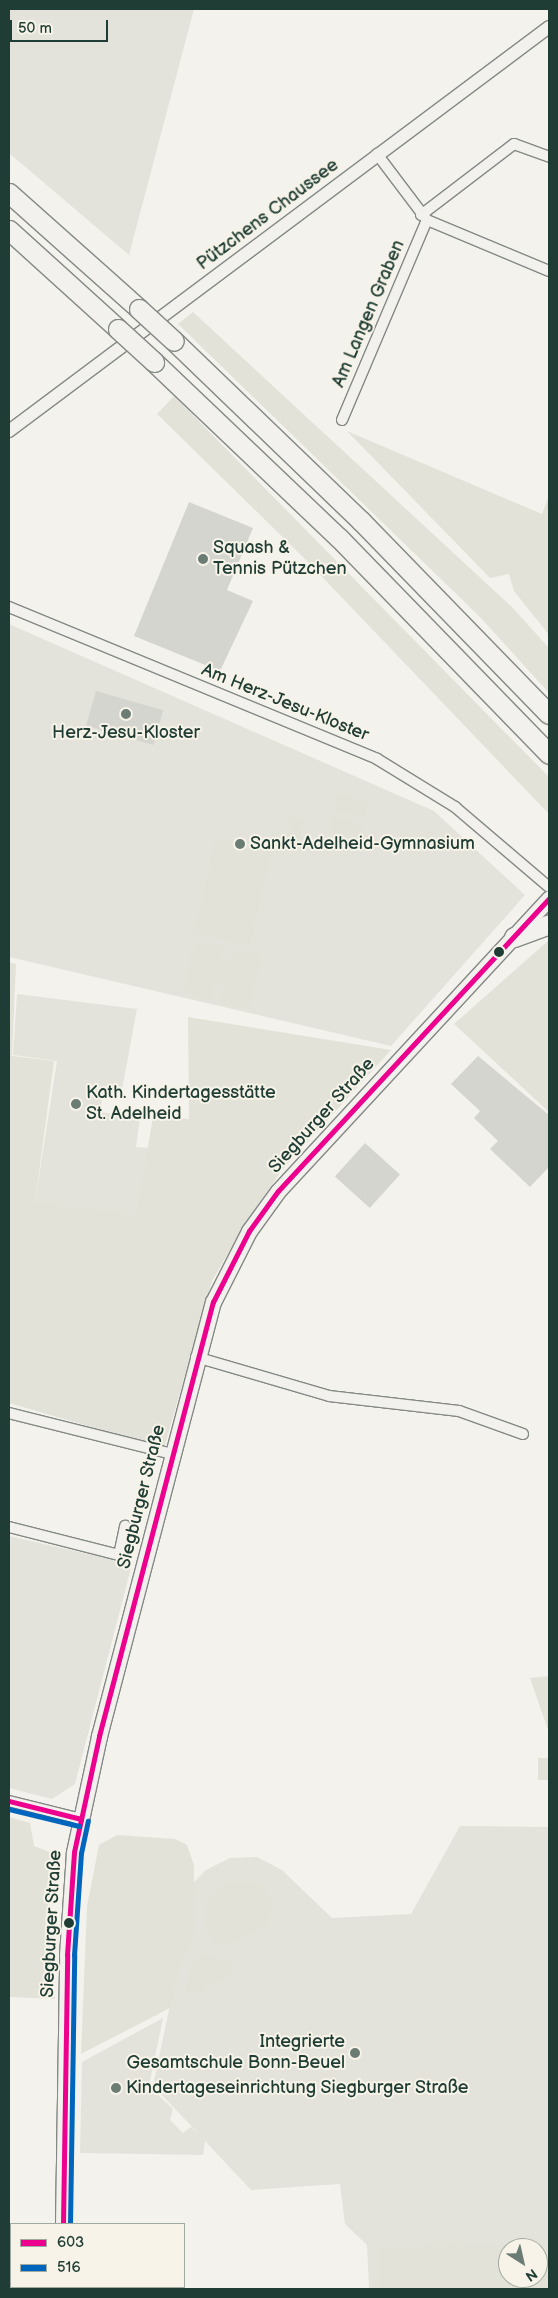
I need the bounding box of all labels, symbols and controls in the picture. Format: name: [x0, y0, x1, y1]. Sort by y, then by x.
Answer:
scale bar: [12, 10, 110, 42]
text: 50 m: [18, 19, 52, 38]
street label: Pützchens Chaussee: [193, 155, 343, 275]
street label: Am Langen Graben: [328, 237, 410, 391]
place label: Squash & Tennis Pützchen: [213, 538, 347, 580]
marker: Squash & Tennis Pützchen: [197, 553, 209, 565]
street label: Am Herz-Jesu-Kloster: [198, 660, 372, 746]
marker: Herz-Jesu-Kloster: [120, 708, 132, 720]
place label: Herz-Jesu-Kloster: [52, 722, 200, 744]
place label: Sankt-Adelheid-Gymnasium: [250, 833, 475, 855]
marker: Sankt-Adelheid-Gymnasium: [234, 838, 246, 850]
unlabelled marker: [494, 947, 504, 957]
street label: Siegburger Straße: [264, 1054, 380, 1178]
place label: Kath. Kindertagesstätte St. Adelheid: [86, 1083, 276, 1126]
marker: Kath. Kindertagesstätte St. Adelheid: [70, 1098, 82, 1110]
street label: Siegburger Straße: [114, 1422, 170, 1572]
street label: Siegburger Straße: [37, 1849, 67, 1999]
unlabelled marker: [64, 1918, 74, 1928]
place label: Integrierte Gesamtschule Bonn-Beuel: [127, 2032, 345, 2074]
marker: Integrierte Gesamtschule Bonn-Beuel: [349, 2047, 361, 2059]
place label: Kindertageseinrichtung Siegburger Straße: [126, 2077, 469, 2099]
marker: Kindertageseinrichtung Siegburger Straße: [110, 2082, 122, 2094]
legend: [10, 2223, 185, 2288]
text: 603: [57, 2233, 84, 2252]
north arrow: [498, 2238, 548, 2288]
text: 516: [57, 2258, 81, 2277]
text: N: [522, 2265, 541, 2285]

